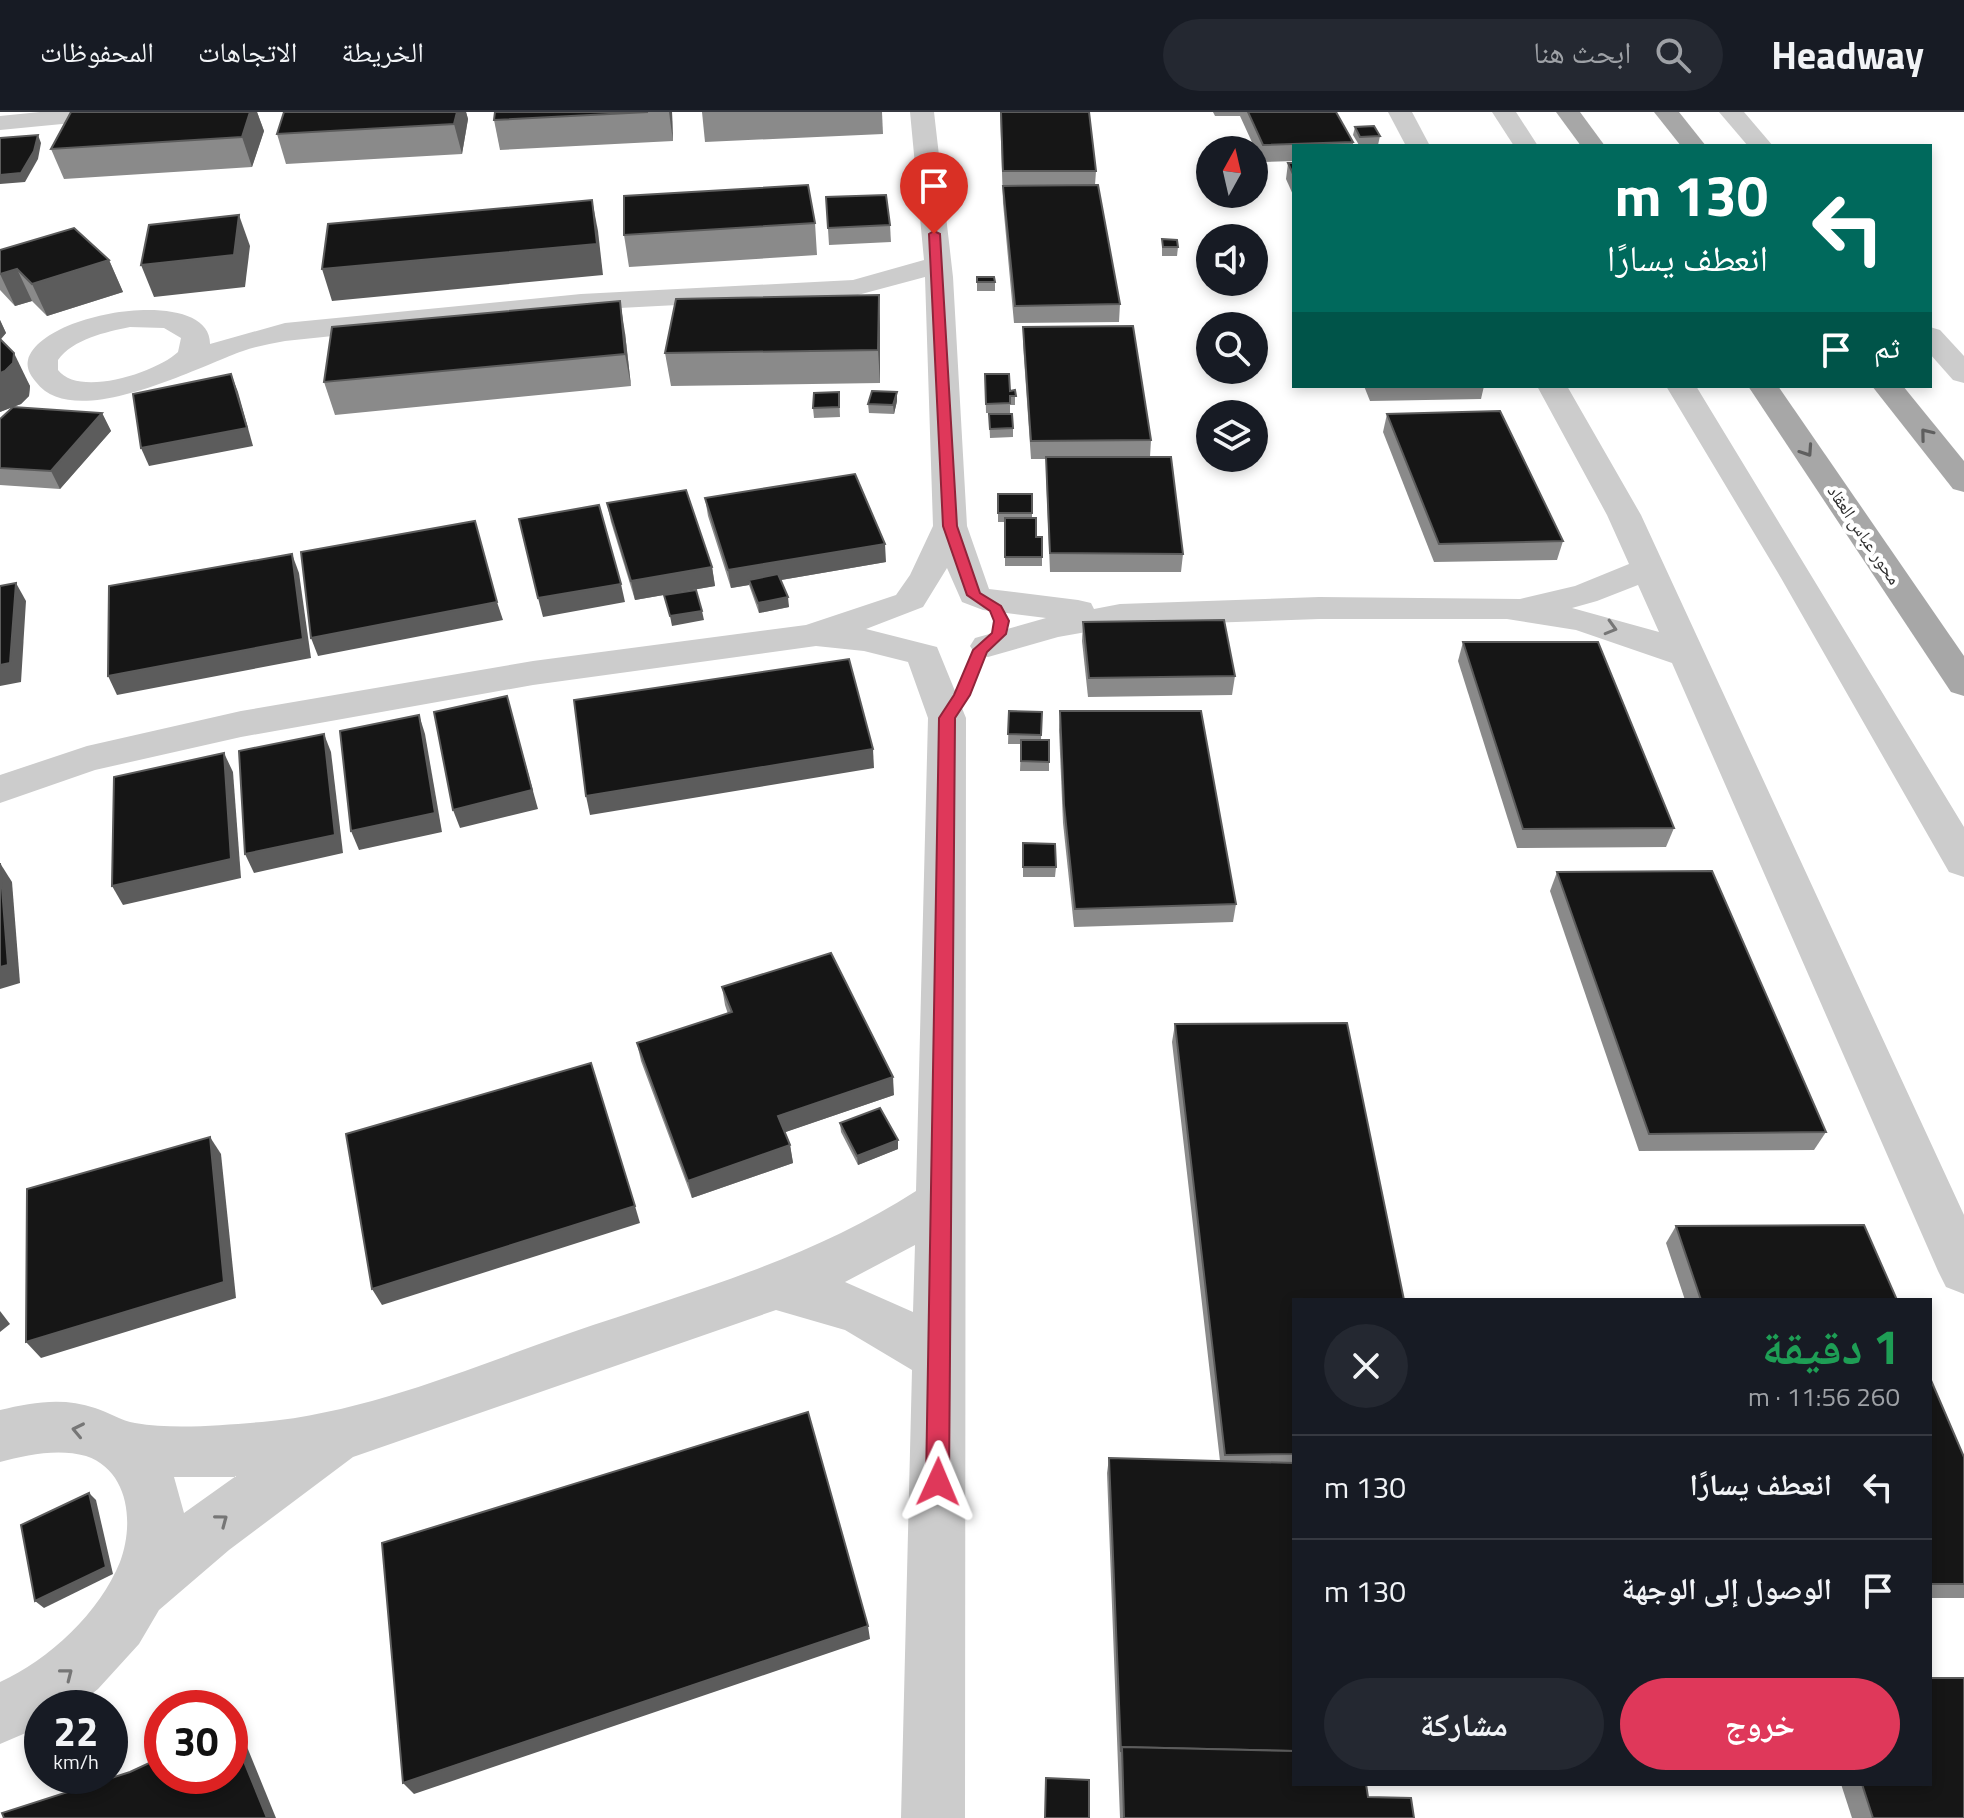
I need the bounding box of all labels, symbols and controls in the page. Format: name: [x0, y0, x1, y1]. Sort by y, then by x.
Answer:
search box: [1163, 19, 1723, 91]
text: Headway: [1771, 26, 1924, 84]
text: ابحث هنا: [1533, 29, 1631, 75]
text: المحفوظات: [40, 30, 154, 73]
text: الاتجاهات: [198, 30, 297, 73]
text: الخريطة: [341, 30, 424, 73]
icon: search: [1651, 33, 1695, 77]
north arrow: [1196, 136, 1268, 208]
map controls: [1196, 136, 1268, 472]
pin: [900, 152, 968, 234]
text: 130 m: [1615, 153, 1768, 238]
icon: arrive: [912, 164, 956, 208]
icon: left: [1796, 176, 1900, 280]
button: sound: [1196, 224, 1268, 296]
text: انعطف يسارًا: [1607, 230, 1768, 285]
button: search: [1196, 312, 1268, 384]
text: ثم: [1874, 324, 1900, 370]
icon: arrive: [1814, 328, 1858, 372]
button: layers: [1196, 400, 1268, 472]
one-way arrow: [1921, 428, 1935, 443]
one-way arrow: [1797, 442, 1812, 456]
street label: محور عباس العقاد: [1821, 479, 1908, 590]
one-way arrow: [1604, 619, 1618, 636]
text: 1 دقيقة: [1762, 1310, 1900, 1383]
button: close: [1324, 1324, 1408, 1408]
text: 260 m · 11:56: [1748, 1377, 1900, 1416]
one-way arrow: [72, 1422, 86, 1439]
position arrow: [896, 1440, 980, 1524]
text: انعطف يسارًا: [1689, 1461, 1832, 1507]
text: 130 m: [1324, 1464, 1406, 1510]
icon: left: [1856, 1465, 1900, 1509]
one-way arrow: [213, 1516, 228, 1530]
text: الوصول إلى الوجهة: [1622, 1565, 1832, 1611]
text: 130 m: [1324, 1568, 1406, 1614]
icon: arrive: [1856, 1569, 1900, 1613]
one-way arrow: [58, 1669, 73, 1683]
button: مشاركة: [1324, 1678, 1604, 1770]
button: خروج: [1620, 1678, 1900, 1770]
speed limit sign: 30: [144, 1690, 248, 1794]
text: 22: [54, 1701, 98, 1762]
text: km/h: [53, 1746, 99, 1777]

